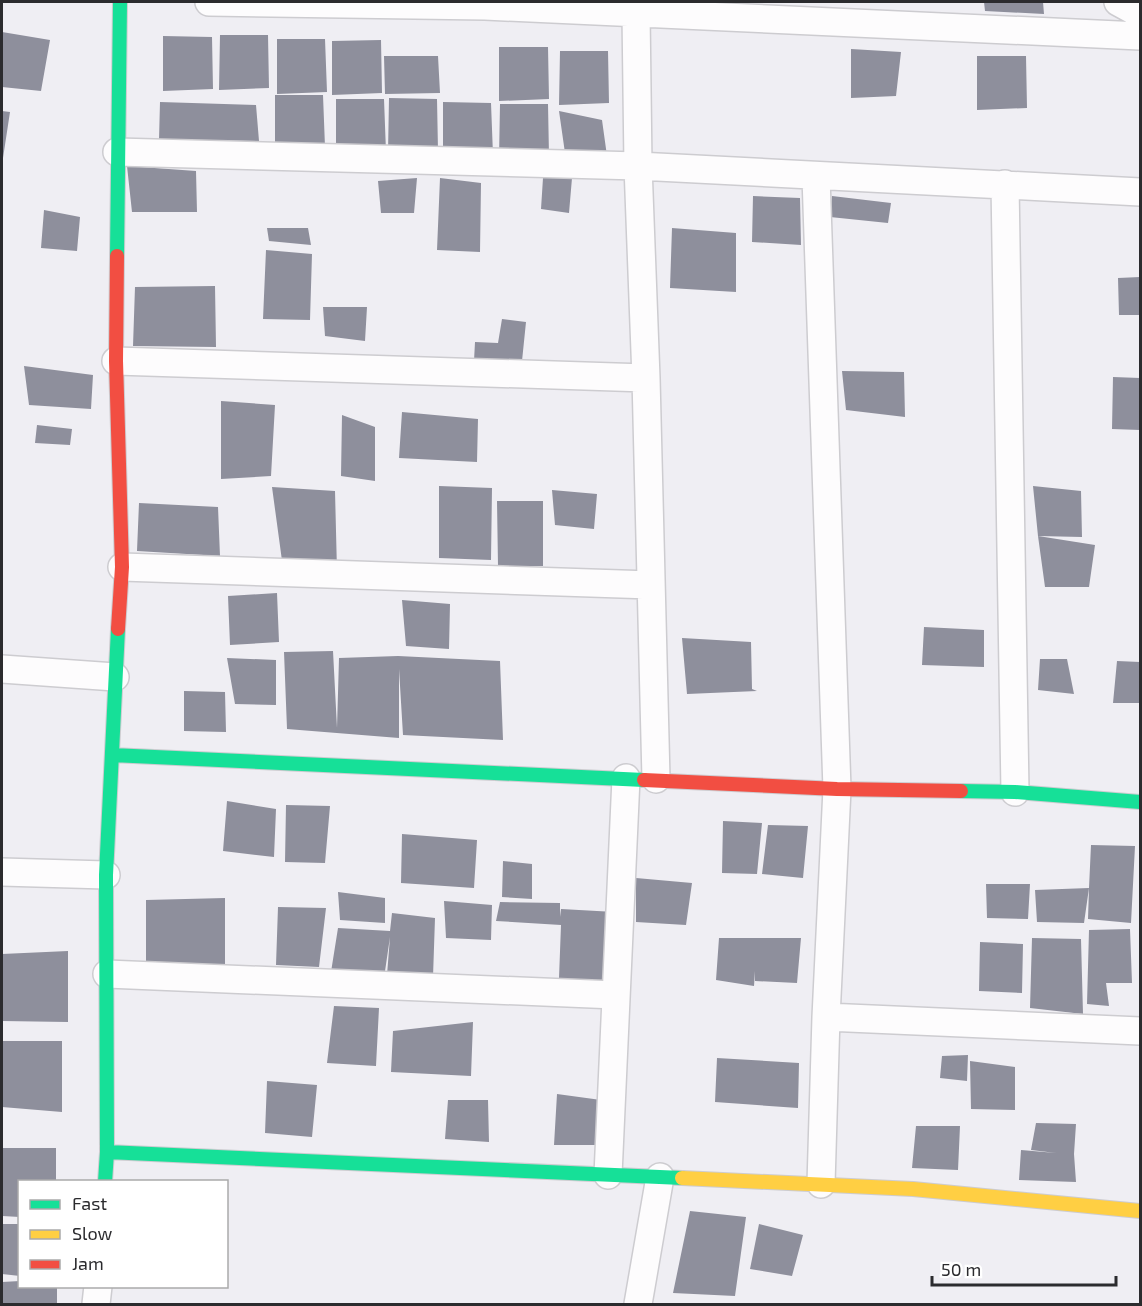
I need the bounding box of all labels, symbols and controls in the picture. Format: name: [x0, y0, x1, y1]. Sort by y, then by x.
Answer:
legend: [18, 1180, 228, 1288]
text: Fast: [72, 1192, 107, 1214]
text: Slow: [72, 1222, 113, 1244]
scale bar: [932, 1249, 1116, 1287]
text: Jam: [72, 1252, 104, 1274]
text: 50 m: [941, 1258, 981, 1280]

